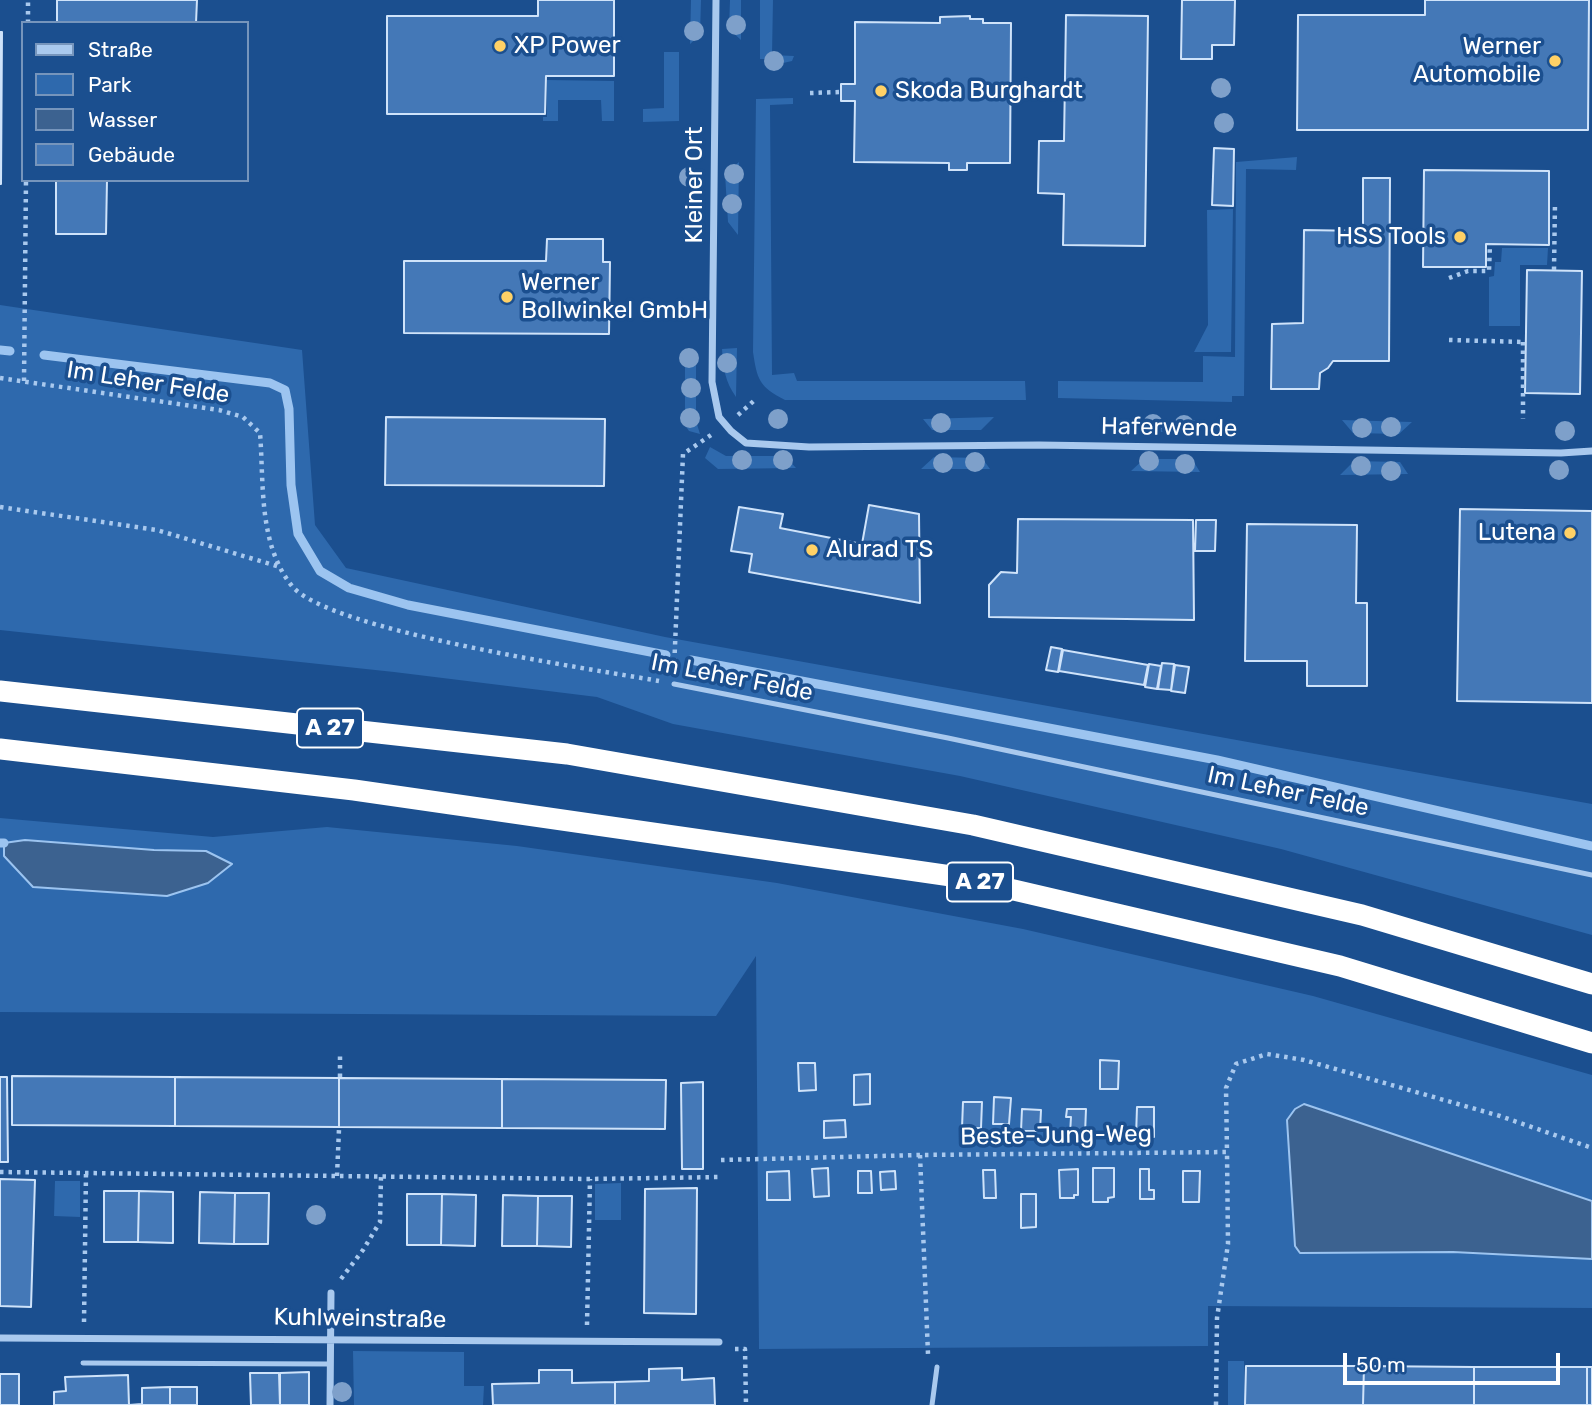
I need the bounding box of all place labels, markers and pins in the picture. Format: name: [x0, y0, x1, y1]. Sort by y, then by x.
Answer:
place label: XP Power: [514, 32, 621, 60]
place label: Werner Automobile: [1413, 33, 1541, 89]
marker: XP Power: [492, 38, 508, 54]
marker: Werner Automobile: [1547, 53, 1563, 69]
place label: Skoda Burghardt: [895, 77, 1083, 105]
marker: Skoda Burghardt: [873, 83, 889, 99]
place label: HSS Tools: [1336, 223, 1446, 251]
marker: HSS Tools: [1452, 229, 1468, 245]
place label: Werner Bollwinkel GmbH: [521, 269, 708, 325]
marker: Werner Bollwinkel GmbH: [499, 289, 515, 305]
place label: Lutena: [1478, 519, 1556, 547]
marker: Lutena: [1562, 525, 1578, 541]
place label: Alurad TS: [826, 536, 933, 564]
marker: Alurad TS: [804, 542, 820, 558]

